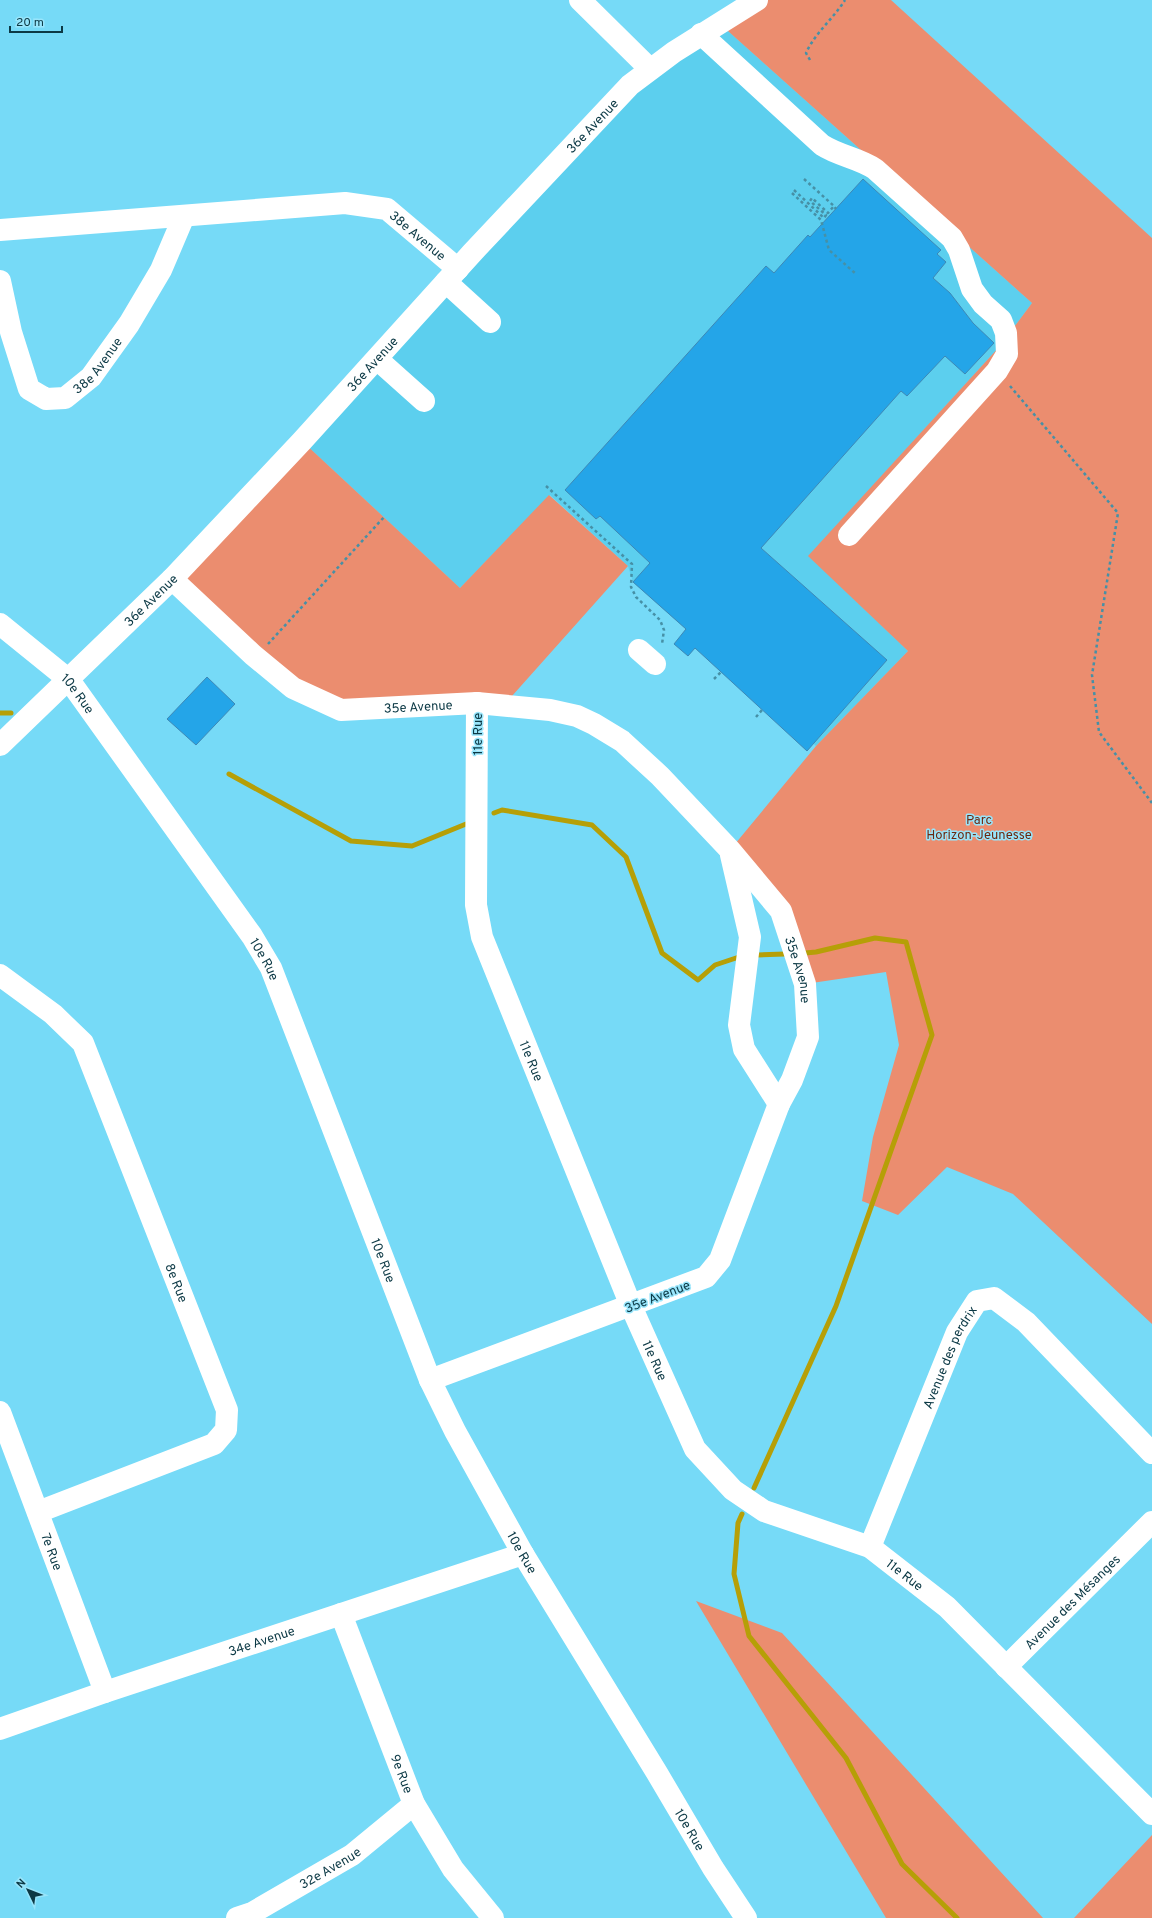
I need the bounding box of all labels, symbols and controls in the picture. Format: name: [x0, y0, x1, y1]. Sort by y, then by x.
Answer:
scale bar: [10, 8, 62, 34]
text: 20 m: [16, 15, 44, 31]
street label: 36e Avenue: [564, 96, 623, 157]
street label: 38e Avenue: [385, 208, 448, 265]
street label: 36e Avenue: [345, 334, 402, 396]
street label: 38e Avenue: [70, 335, 127, 398]
street label: 36e Avenue: [122, 572, 182, 631]
street label: 10e Rue: [57, 671, 97, 718]
street label: 35e Avenue: [383, 698, 453, 718]
street label: 11e Rue: [471, 713, 487, 755]
park label: Parc Horizon-Jeunesse: [926, 813, 1032, 844]
street label: 35e Avenue: [780, 935, 812, 1004]
street label: 10e Rue: [245, 936, 281, 983]
street label: 11e Rue: [515, 1039, 545, 1084]
street label: 10e Rue: [366, 1237, 398, 1285]
street label: 8e Rue: [160, 1261, 190, 1305]
street label: 35e Avenue: [623, 1278, 693, 1318]
street label: Avenue des perdrix: [921, 1303, 982, 1412]
street label: 11e Rue: [637, 1338, 669, 1384]
street label: 10e Rue: [502, 1529, 539, 1577]
street label: 7e Rue: [36, 1531, 65, 1573]
street label: Avenue des Mésanges: [1022, 1552, 1124, 1654]
street label: 11e Rue: [882, 1557, 926, 1595]
street label: 34e Avenue: [227, 1624, 297, 1661]
street label: 9e Rue: [386, 1753, 415, 1796]
street label: 10e Rue: [670, 1807, 707, 1854]
street label: 32e Avenue: [297, 1845, 365, 1894]
north arrow: [8, 1870, 48, 1910]
text: N: [14, 1876, 29, 1892]

